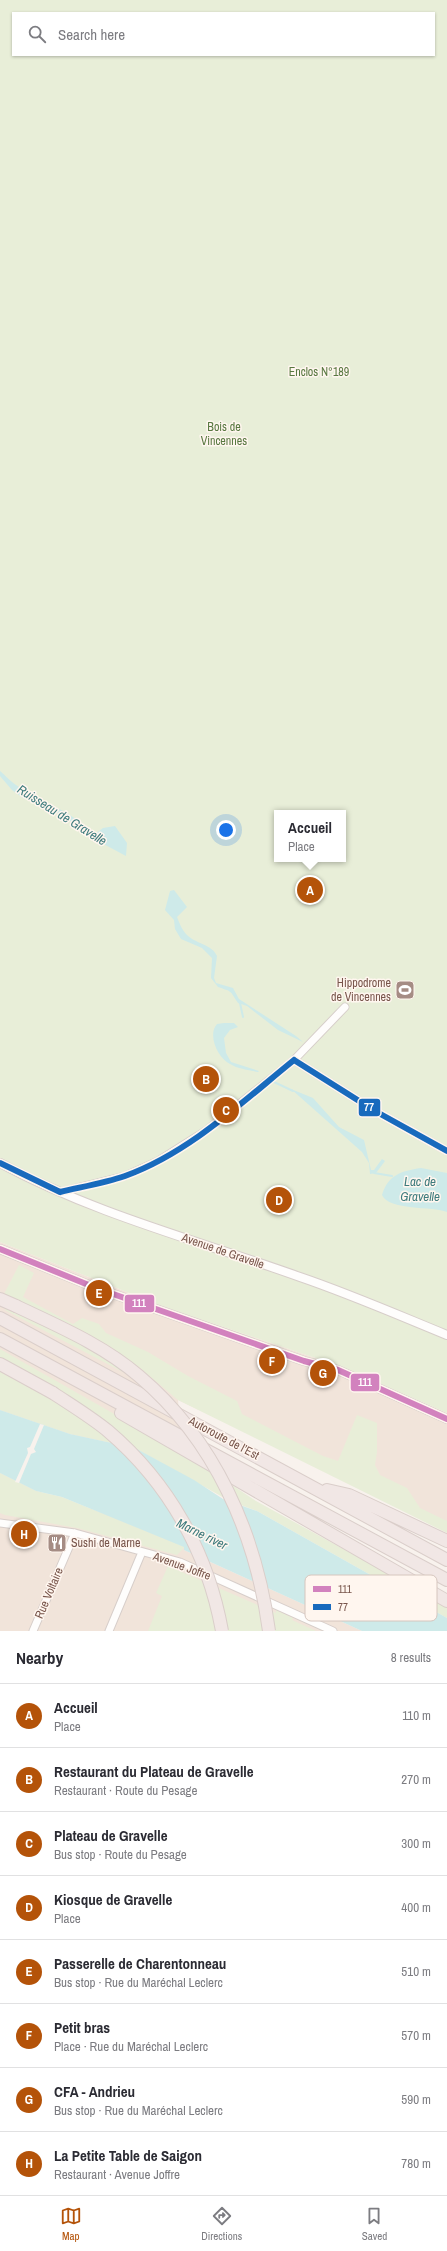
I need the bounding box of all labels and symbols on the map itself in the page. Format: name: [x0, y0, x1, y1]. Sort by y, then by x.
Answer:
park label: Enclos N°189: [289, 364, 349, 380]
park label: Bois de Vincennes: [201, 419, 247, 449]
water label: Ruisseau de Gravelle: [14, 781, 110, 849]
your location: [216, 820, 236, 840]
pin: A: [297, 875, 323, 905]
place label: Hippodrome de Vincennes: [331, 975, 391, 1005]
sports icon: Hippodrome de Vincennes: [394, 979, 416, 1001]
pin: B: [193, 1064, 219, 1094]
pin: C: [213, 1095, 239, 1125]
line badge: 77: [358, 1098, 381, 1117]
text: 77: [364, 1100, 374, 1114]
water label: Lac de Gravelle: [400, 1173, 440, 1205]
pin: D: [266, 1185, 292, 1215]
street label: Avenue de Gravelle: [179, 1229, 266, 1273]
pin: E: [86, 1278, 112, 1308]
line badge: 111: [124, 1294, 155, 1313]
text: 111: [132, 1296, 146, 1310]
pin: F: [259, 1346, 285, 1376]
pin: G: [310, 1358, 336, 1388]
line badge: 111: [350, 1373, 380, 1392]
text: 111: [358, 1375, 372, 1389]
street label: Autoroute de l’Est: [185, 1412, 262, 1463]
water label: Marne river: [174, 1514, 231, 1554]
pin: H: [11, 1519, 37, 1549]
restaurant icon: Sushi de Marne: [46, 1532, 68, 1554]
place label: Sushi de Marne: [71, 1535, 140, 1551]
street label: Avenue Joffre: [150, 1548, 213, 1584]
street label: Rue Voltaire: [31, 1565, 67, 1621]
legend: [305, 1575, 437, 1621]
text: 111: [338, 1582, 352, 1596]
text: 77: [338, 1600, 348, 1614]

